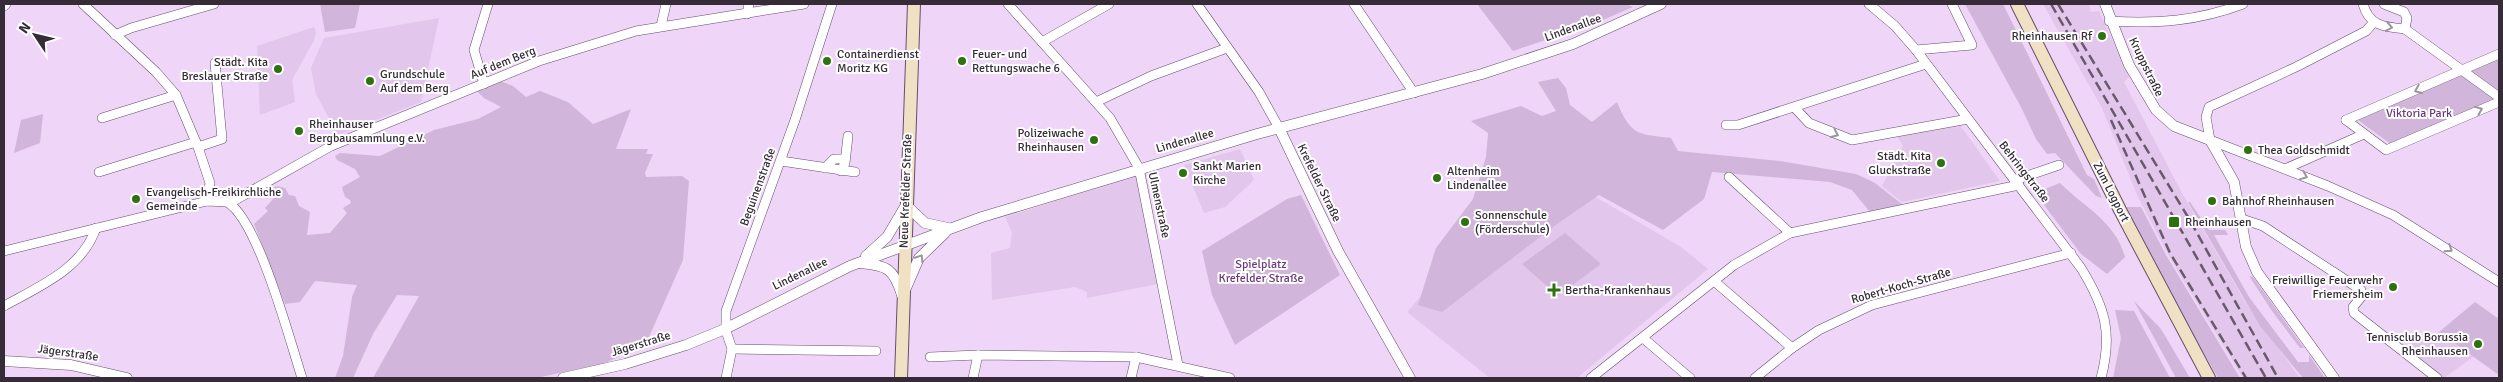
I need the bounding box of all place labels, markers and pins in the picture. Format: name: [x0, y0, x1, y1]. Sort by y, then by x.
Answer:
place label: Rheinhausen Rf: [2011, 29, 2093, 44]
marker: Rheinhausen Rf: [2096, 30, 2108, 42]
place label: Containerdienst Moritz KG: [837, 47, 919, 76]
place label: Feuer- und Rettungswache 6: [972, 47, 1060, 76]
place label: Städt. Kita Breslauer Straße: [181, 55, 268, 84]
marker: Containerdienst Moritz KG: [821, 55, 833, 67]
marker: Feuer- und Rettungswache 6: [956, 55, 968, 67]
marker: Städt. Kita Breslauer Straße: [272, 63, 284, 75]
place label: Grundschule Auf dem Berg: [380, 67, 449, 96]
marker: Grundschule Auf dem Berg: [364, 75, 376, 87]
place label: Rheinhauser Bergbausammlung e.V.: [309, 117, 425, 146]
marker: Rheinhauser Bergbausammlung e.V.: [293, 125, 305, 137]
place label: Polizeiwache Rheinhausen: [1017, 126, 1084, 155]
marker: Polizeiwache Rheinhausen: [1088, 134, 1100, 146]
place label: Thea Goldschmidt: [2258, 143, 2350, 158]
marker: Thea Goldschmidt: [2242, 144, 2254, 156]
place label: Städt. Kita Gluckstraße: [1868, 149, 1931, 178]
marker: Städt. Kita Gluckstraße: [1935, 157, 1947, 169]
place label: Sankt Marien Kirche: [1193, 159, 1261, 188]
place label: Altenheim Lindenallee: [1447, 164, 1507, 193]
marker: Sankt Marien Kirche: [1177, 167, 1189, 179]
marker: Altenheim Lindenallee: [1431, 172, 1443, 184]
place label: Evangelisch-Freikirchliche Gemeinde: [146, 185, 281, 214]
marker: Evangelisch-Freikirchliche Gemeinde: [130, 193, 142, 205]
place label: Bahnhof Rheinhausen: [2222, 194, 2334, 209]
marker: Bahnhof Rheinhausen: [2206, 195, 2218, 207]
place label: Sonnenschule (Förderschule): [1475, 208, 1550, 237]
marker: Rheinhausen: [2167, 215, 2181, 229]
place label: Rheinhausen: [2185, 215, 2252, 230]
marker: Sonnenschule (Förderschule): [1459, 216, 1471, 228]
place label: Freiwillige Feuerwehr Friemersheim: [2272, 273, 2384, 302]
marker: Freiwillige Feuerwehr Friemersheim: [2387, 281, 2399, 293]
marker: Bertha-Krankenhaus: [1547, 283, 1561, 297]
place label: Bertha-Krankenhaus: [1565, 283, 1671, 298]
place label: Tennisclub Borussia Rheinhausen: [2367, 330, 2468, 359]
marker: Tennisclub Borussia Rheinhausen: [2472, 338, 2484, 350]

